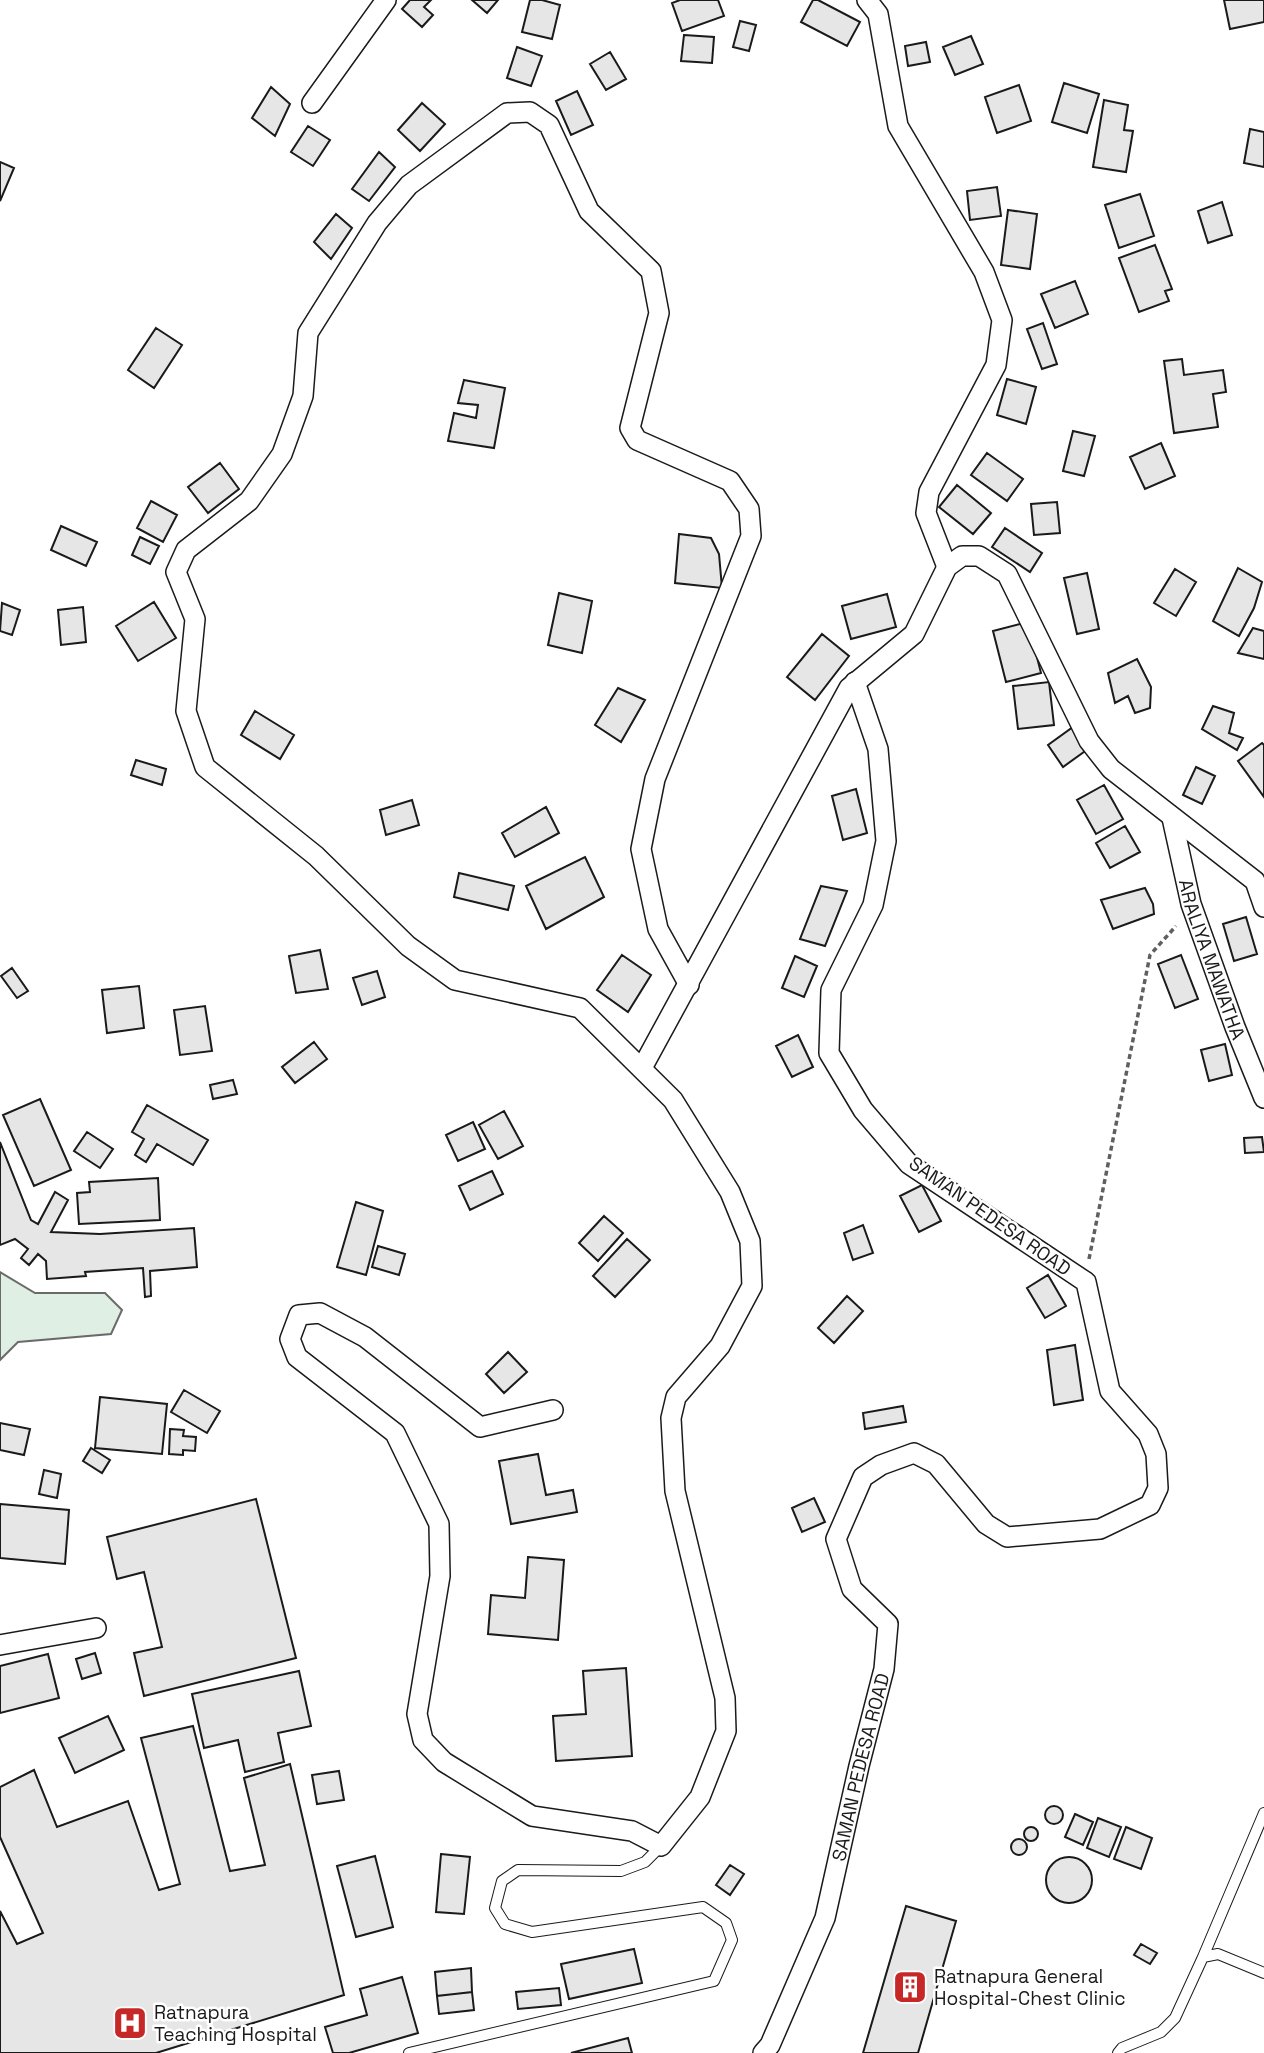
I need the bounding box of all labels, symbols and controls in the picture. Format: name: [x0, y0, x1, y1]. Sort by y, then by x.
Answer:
street label: ARALIYA MAWATHA: [1173, 877, 1251, 1043]
street label: SAMAN PEDESA ROAD: [904, 1151, 1076, 1281]
street label: SAMAN PEDESA ROAD: [826, 1671, 895, 1863]
place label: Ratnapura General Hospital-Chest Clinic: [934, 1964, 1126, 2011]
building icon: Ratnapura General Hospital-Chest Clinic: [891, 1968, 929, 2006]
place label: Ratnapura Teaching Hospital: [154, 2000, 317, 2047]
hospital icon: Ratnapura Teaching Hospital: [111, 2004, 149, 2042]

